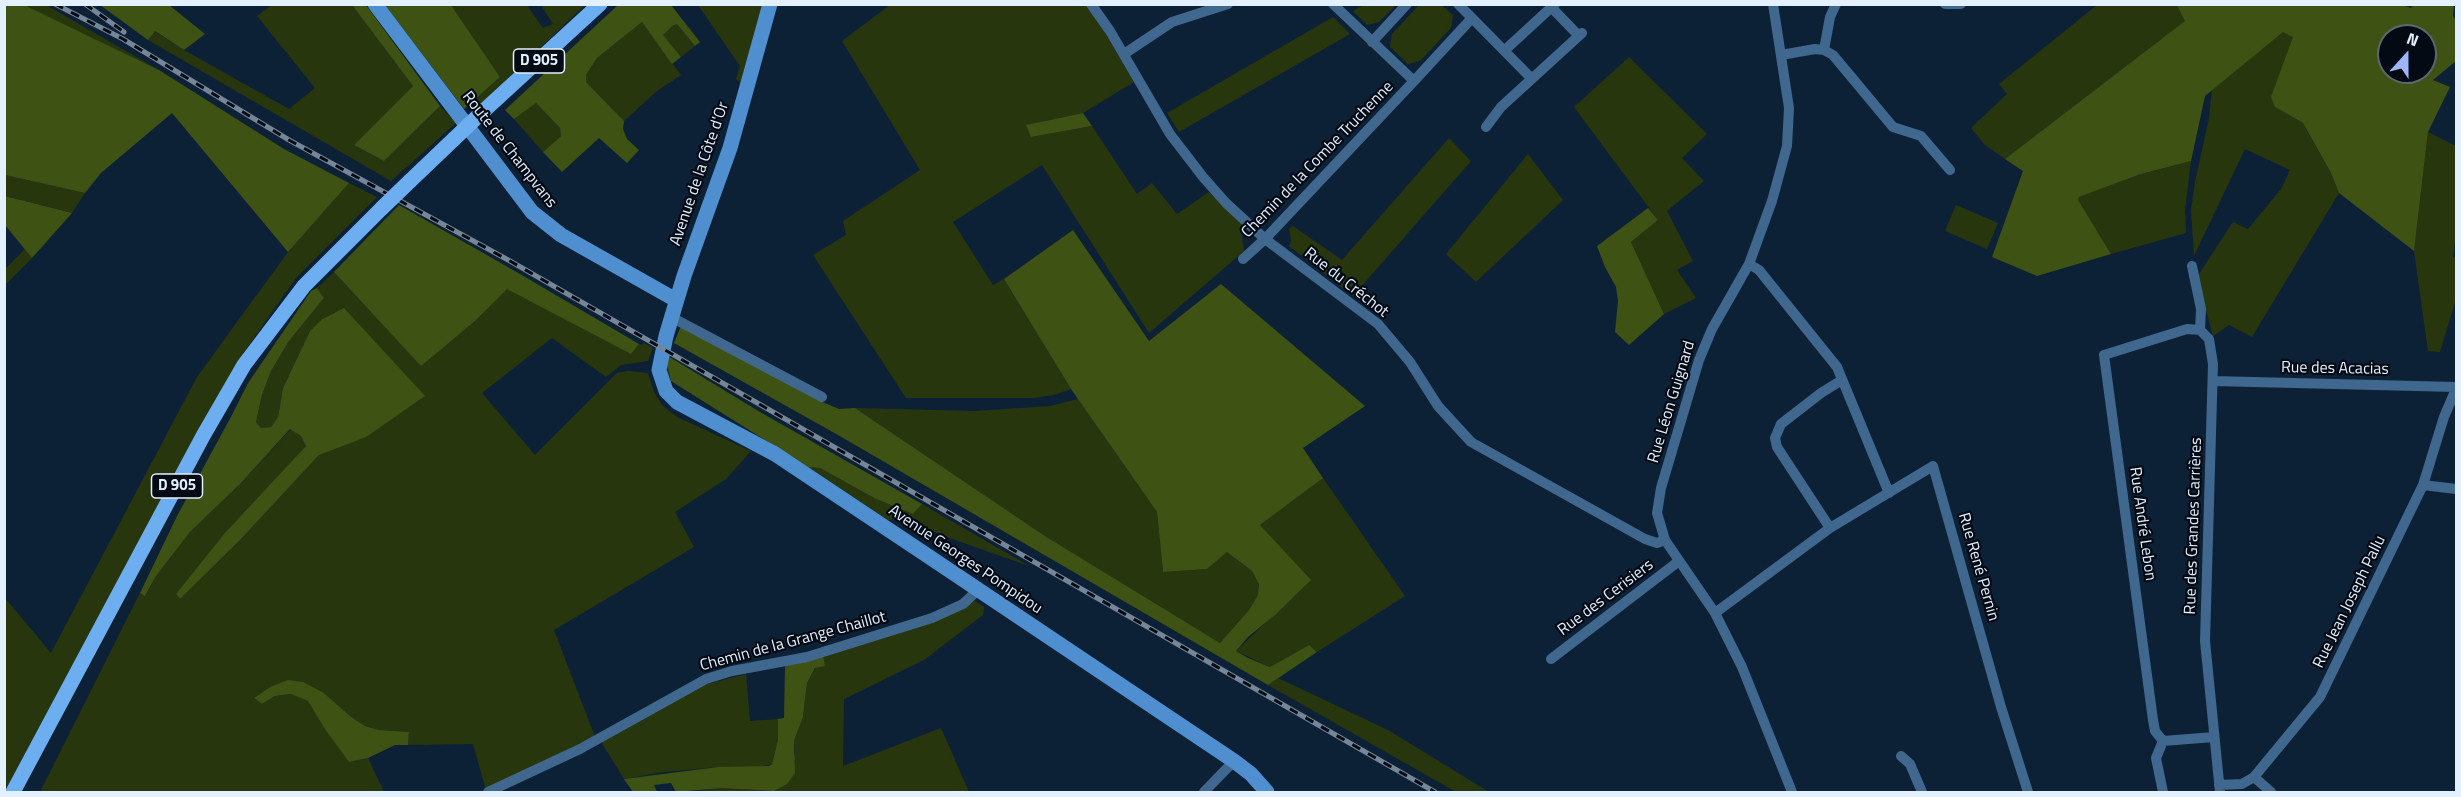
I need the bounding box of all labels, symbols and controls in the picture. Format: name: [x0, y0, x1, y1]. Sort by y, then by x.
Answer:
north arrow: [2377, 24, 2437, 84]
text: N: [2403, 26, 2422, 52]
road number: D 905: [514, 49, 564, 73]
street label: Chemin de la Combe Truchenne: [1238, 78, 1398, 242]
street label: Route de Champvans: [458, 88, 560, 212]
street label: Avenue de la Côte d'Or: [666, 100, 734, 248]
street label: Rue du Créchot: [1300, 244, 1392, 322]
street label: Rue Léon Guignard: [1644, 339, 1700, 465]
street label: Rue des Acacias: [2281, 358, 2389, 380]
street label: Rue des Grandes Carrières: [2181, 437, 2207, 615]
street label: Rue André Lebon: [2125, 466, 2159, 582]
road number: D 905: [152, 474, 202, 498]
street label: Avenue Georges Pompidou: [885, 501, 1045, 619]
street label: Rue René Pernin: [1953, 511, 2003, 623]
street label: Rue Jean Joseph Pallu: [2310, 533, 2390, 671]
street label: Rue des Cerisiers: [1554, 556, 1658, 640]
street label: Chemin de la Grange Chaillot: [698, 608, 888, 676]

